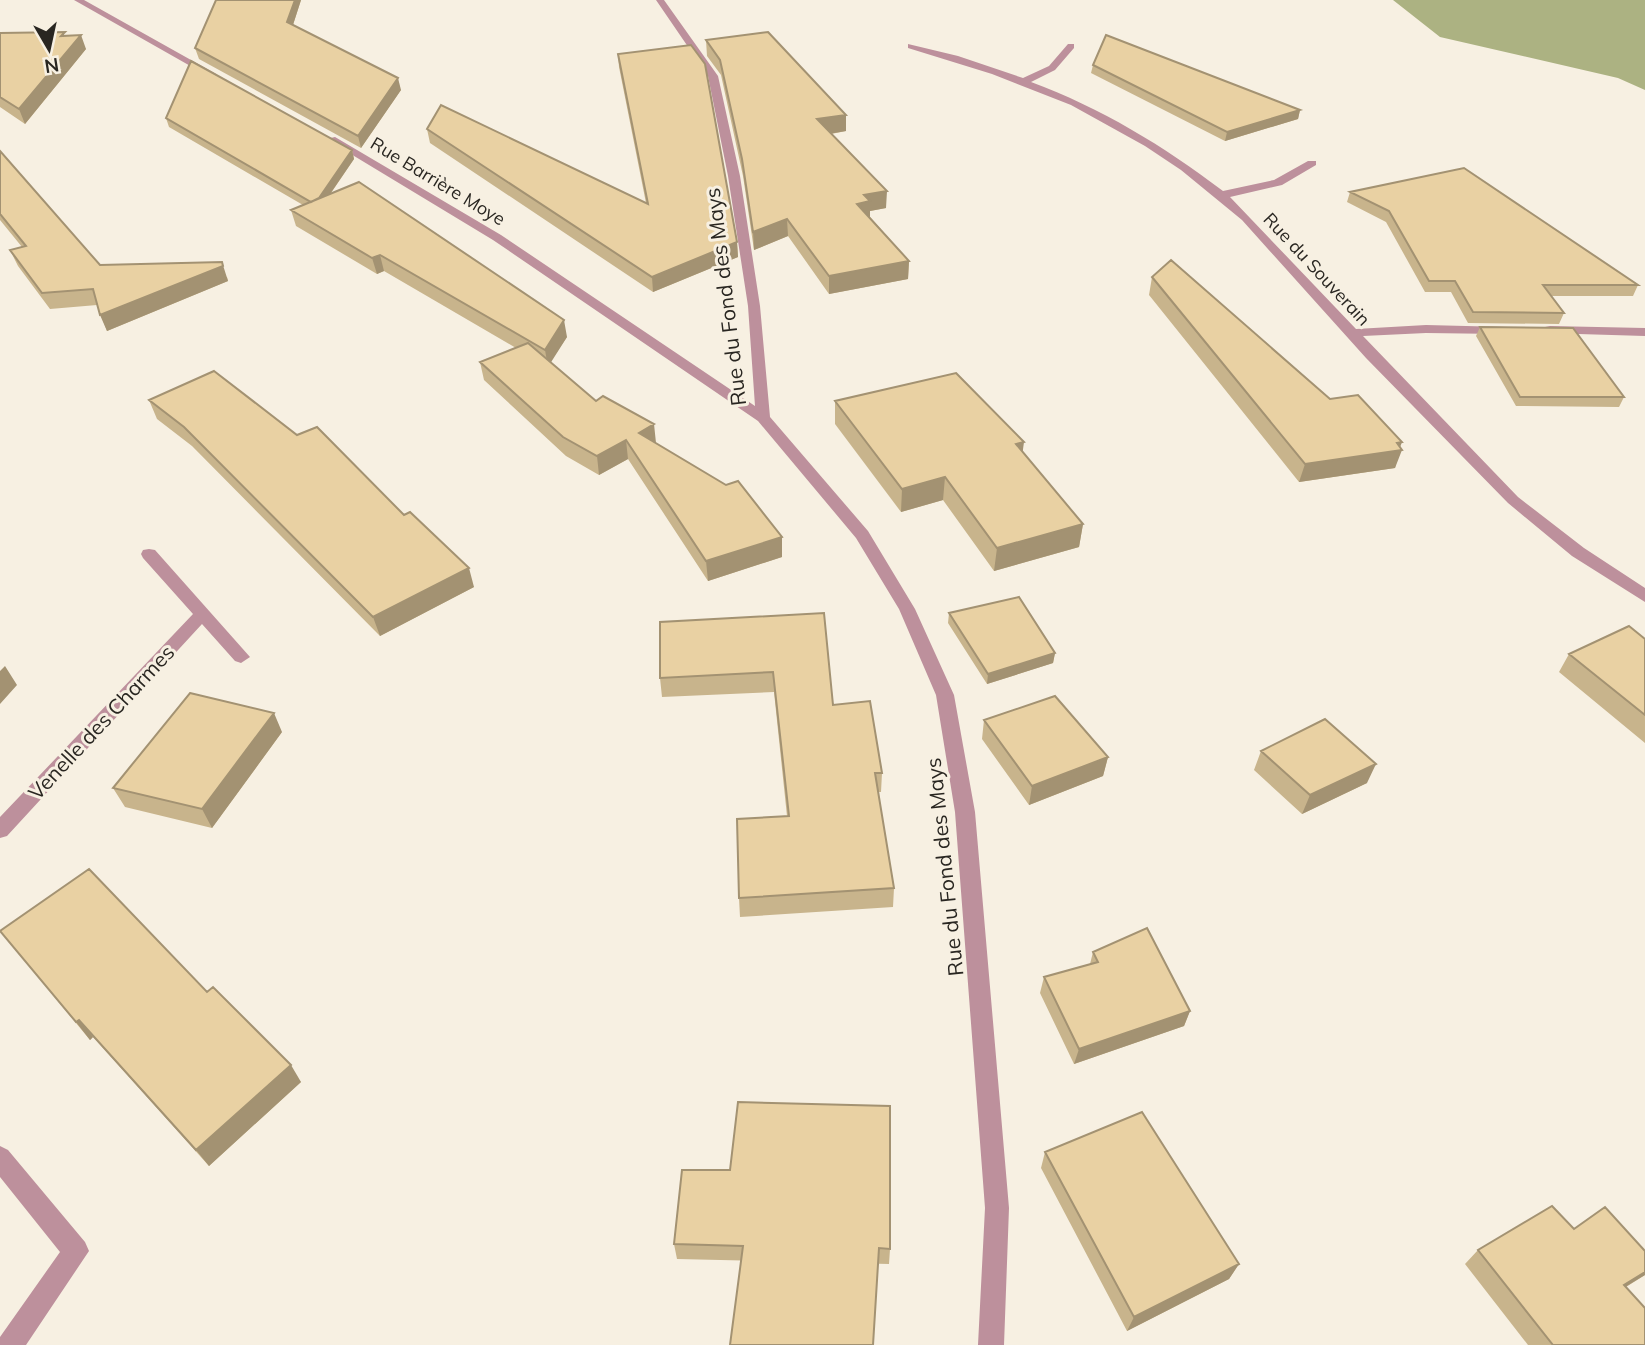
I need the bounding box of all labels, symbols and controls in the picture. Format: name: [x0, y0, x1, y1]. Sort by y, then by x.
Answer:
north arrow: [14, 14, 84, 84]
text: N: [43, 53, 61, 79]
street label: Rue Barrière Moye: [366, 132, 510, 230]
street label: Rue du Fond des Mays: [699, 187, 751, 407]
street label: Rue du Souverain: [1259, 208, 1375, 330]
street label: Venelle des Charmes: [22, 639, 180, 805]
street label: Rue du Fond des Mays: [920, 757, 968, 977]

